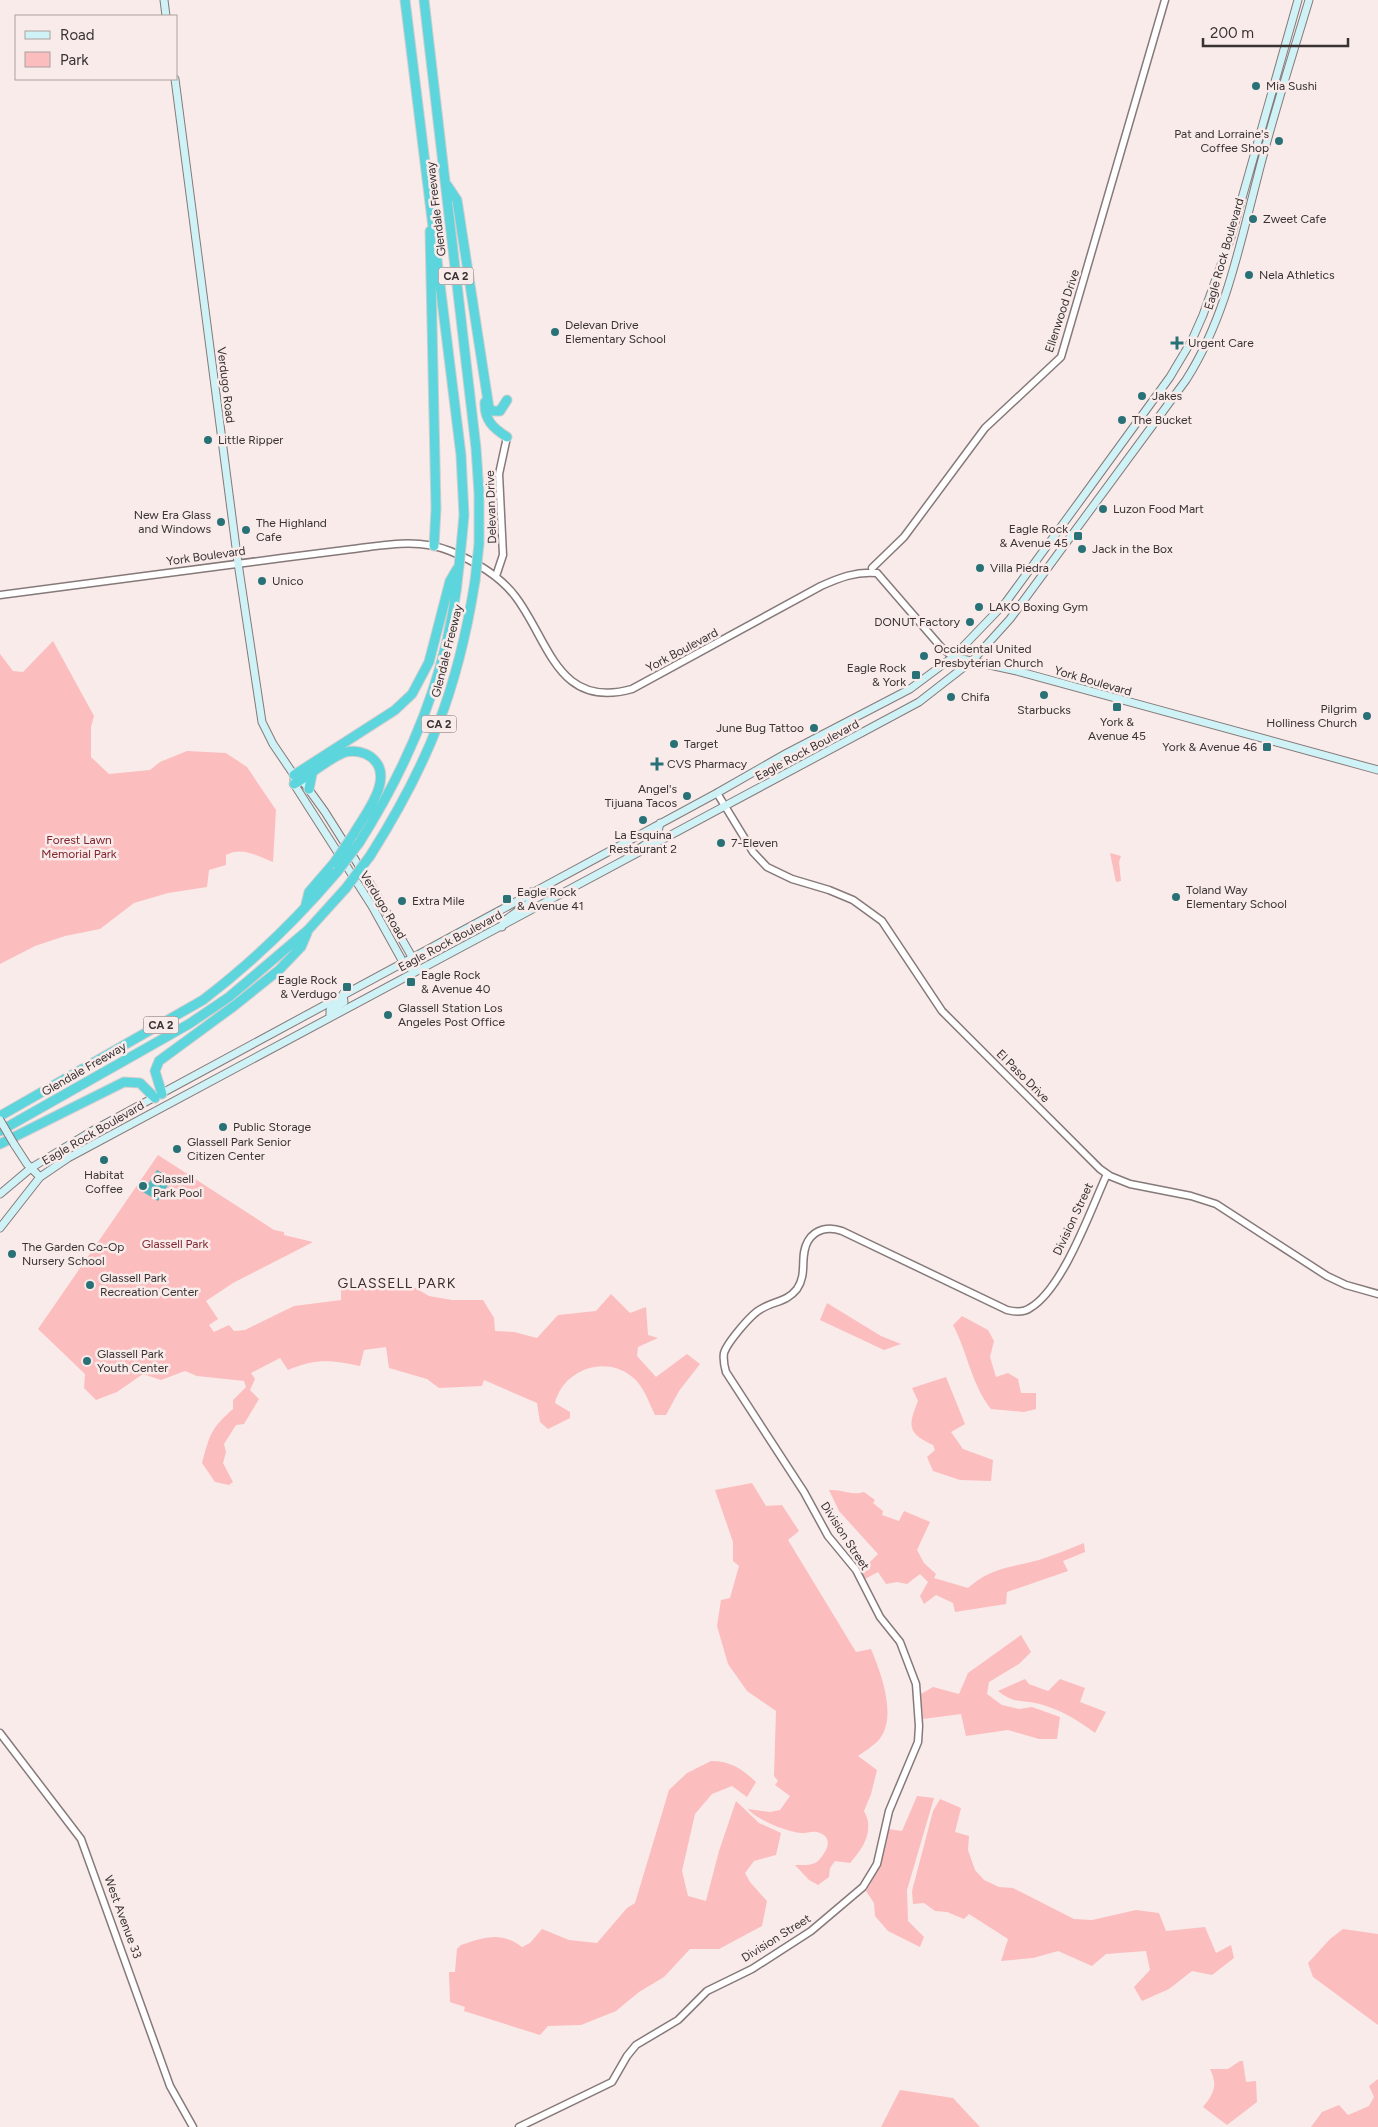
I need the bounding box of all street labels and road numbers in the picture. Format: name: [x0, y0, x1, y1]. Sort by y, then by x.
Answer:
street label: Glendale Freeway: [423, 160, 449, 257]
street label: Eagle Rock Boulevard: [1201, 197, 1247, 311]
street label: Ellenwood Drive: [1042, 267, 1082, 354]
road number: CA 2: [438, 268, 474, 284]
street label: Verdugo Road: [214, 346, 238, 424]
street label: Delevan Drive: [483, 470, 499, 544]
street label: York Boulevard: [166, 544, 246, 568]
street label: Glendale Freeway: [429, 602, 465, 699]
street label: York Boulevard: [644, 625, 720, 675]
street label: York Boulevard: [1053, 663, 1133, 699]
road number: CA 2: [422, 716, 456, 732]
street label: Eagle Rock Boulevard: [753, 717, 861, 783]
street label: Verdugo Road: [357, 868, 409, 942]
street label: Eagle Rock Boulevard: [396, 908, 504, 974]
road number: CA 2: [144, 1016, 178, 1034]
street label: Glendale Freeway: [39, 1039, 129, 1099]
street label: El Paso Drive: [994, 1047, 1053, 1106]
street label: Eagle Rock Boulevard: [39, 1098, 147, 1168]
street label: Division Street: [1050, 1180, 1096, 1258]
street label: Division Street: [818, 1499, 873, 1573]
street label: West Avenue 33: [101, 1874, 145, 1960]
street label: Division Street: [739, 1911, 813, 1965]

